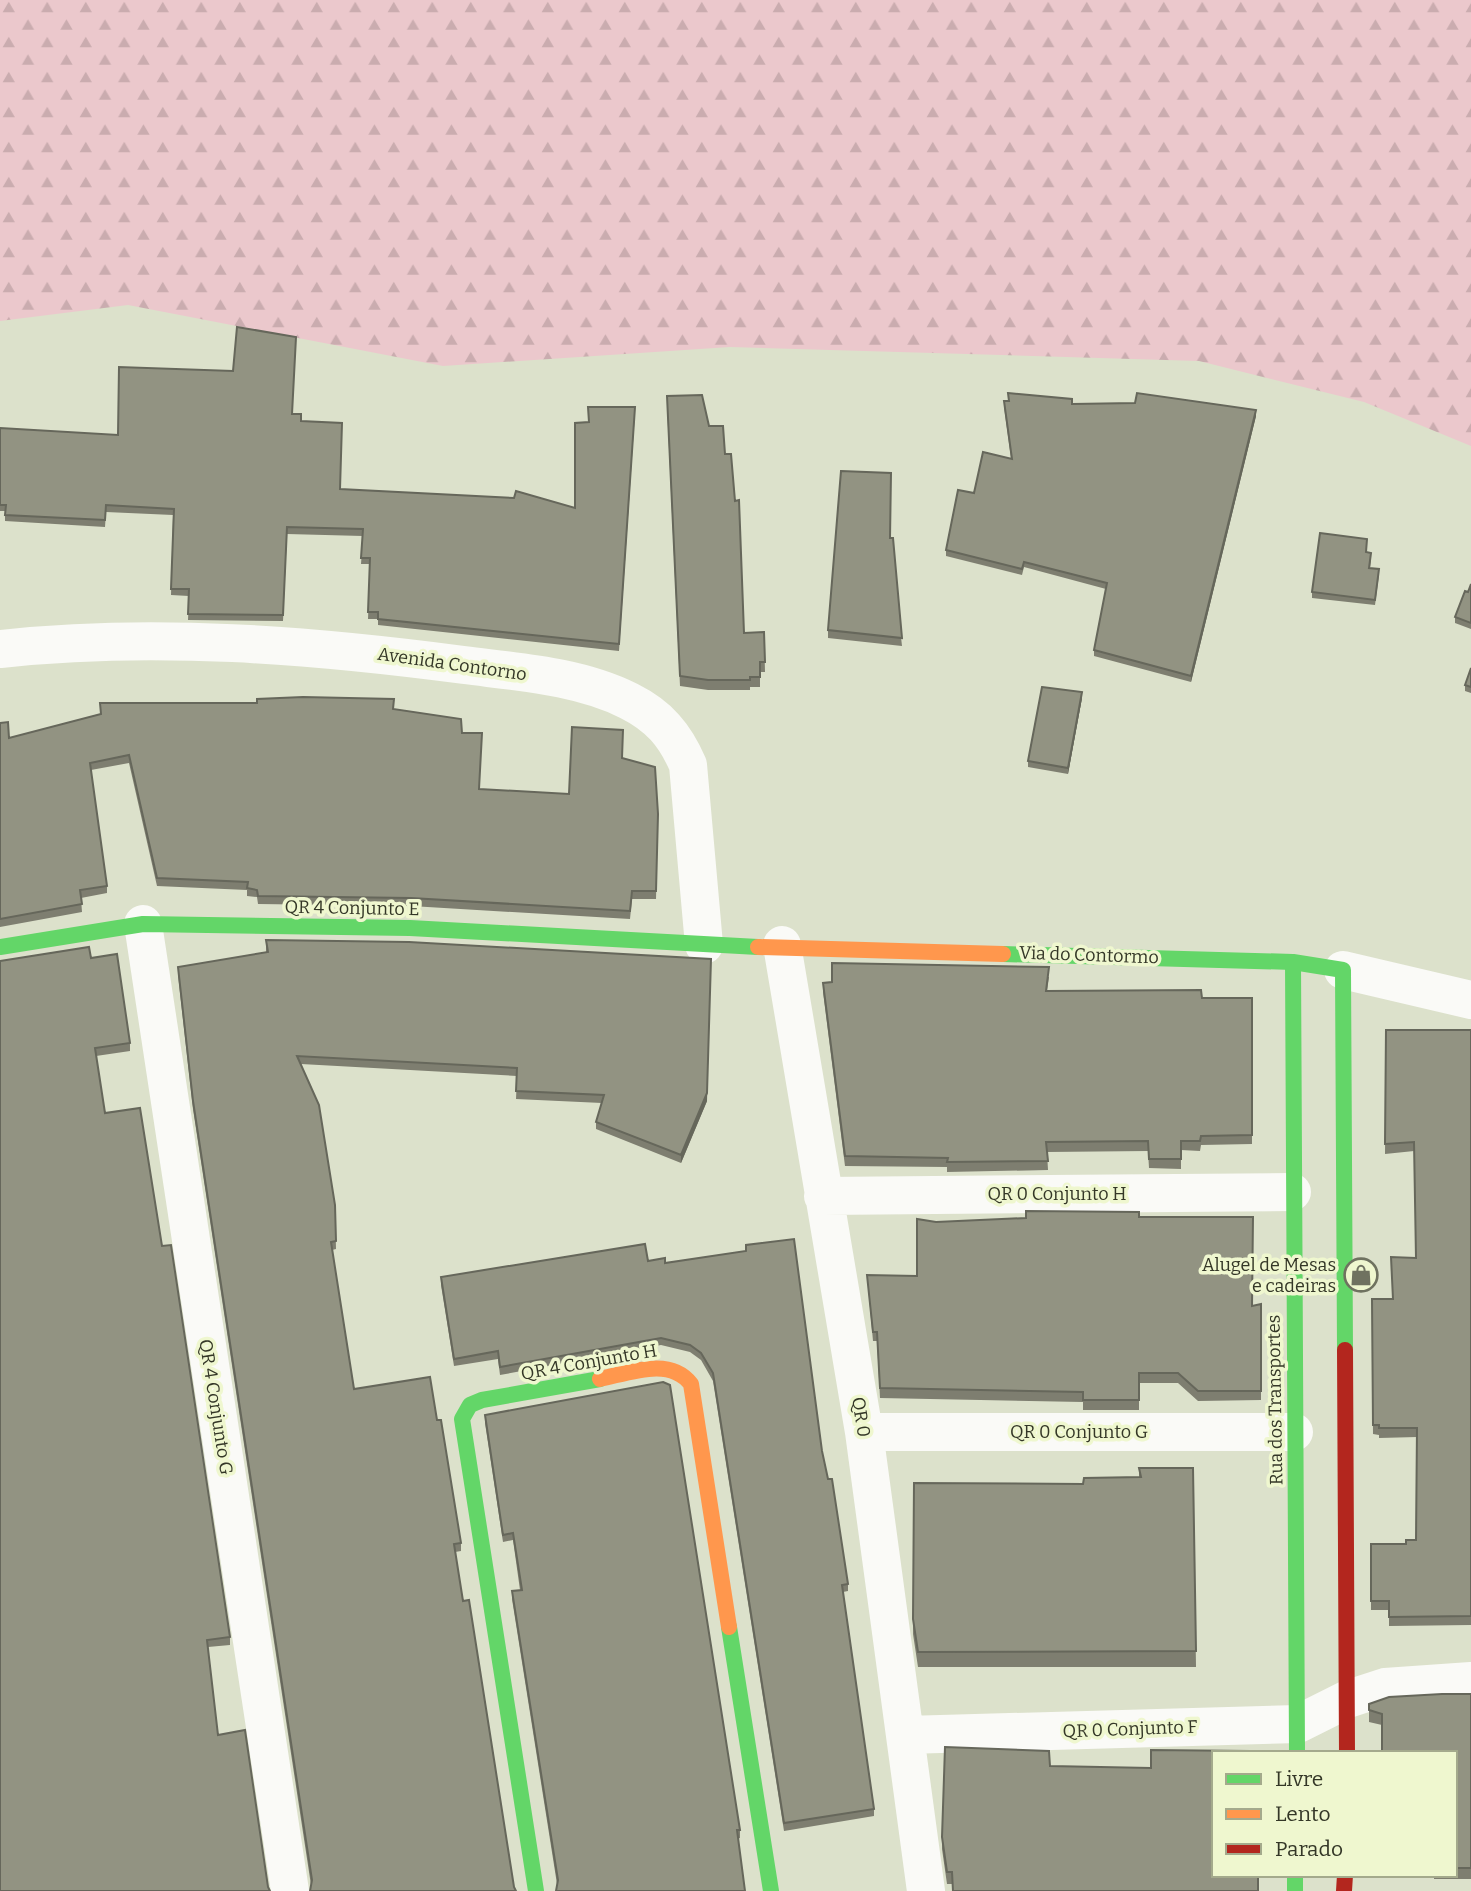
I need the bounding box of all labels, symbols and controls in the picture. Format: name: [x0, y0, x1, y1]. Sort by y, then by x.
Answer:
street label: Avenida Contorno: [376, 643, 528, 685]
street label: QR 4 Conjunto E: [284, 896, 420, 920]
street label: Via do Contormo: [1019, 942, 1159, 968]
street label: QR 0 Conjunto H: [987, 1183, 1127, 1205]
place label: Alugel de Mesas e cadeiras: [1202, 1254, 1336, 1297]
shop icon: Alugel de Mesas e cadeiras: [1342, 1256, 1380, 1294]
street label: Rua dos Transportes: [1263, 1315, 1287, 1485]
street label: QR 4 Conjunto G: [194, 1338, 238, 1476]
street label: QR 4 Conjunto H: [519, 1339, 659, 1385]
street label: QR 0: [847, 1395, 875, 1439]
street label: QR 0 Conjunto G: [1010, 1421, 1148, 1443]
street label: QR 0 Conjunto F: [1062, 1716, 1198, 1742]
legend: [1212, 1751, 1457, 1877]
text: Livre: [1275, 1766, 1323, 1792]
text: Lento: [1275, 1801, 1331, 1827]
text: Parado: [1275, 1836, 1343, 1862]

